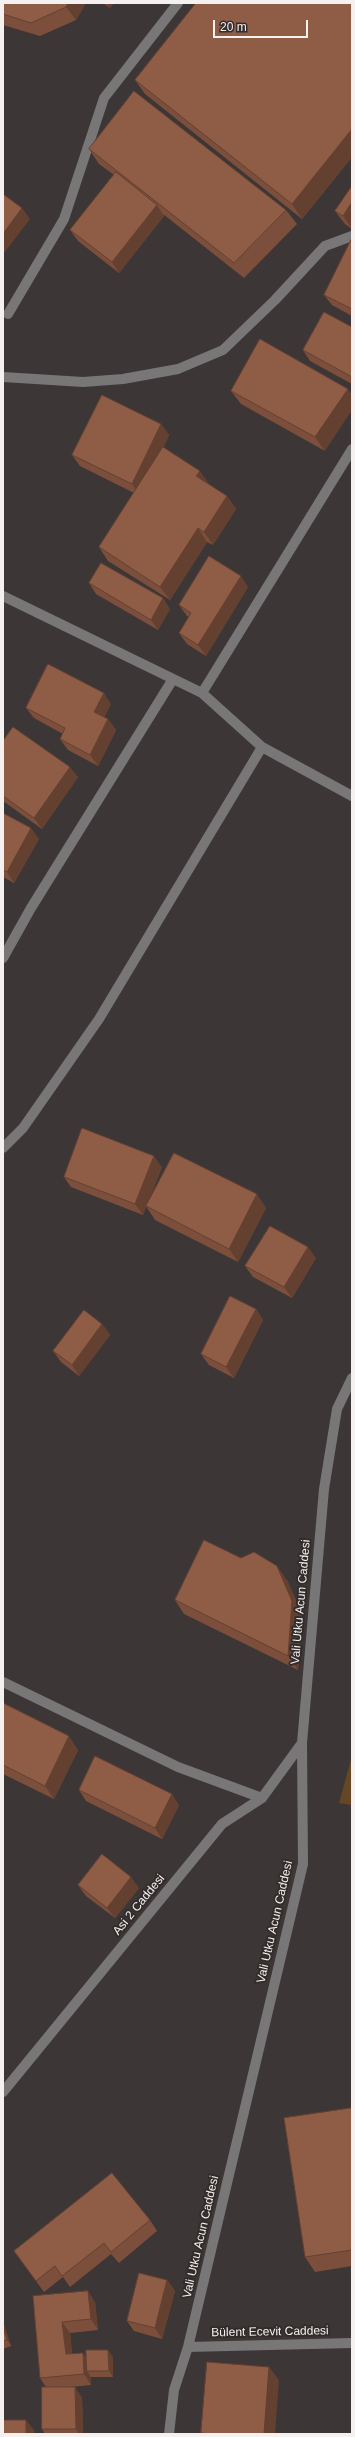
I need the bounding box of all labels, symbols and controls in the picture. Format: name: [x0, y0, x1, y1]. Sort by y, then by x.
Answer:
scale bar: [215, 12, 310, 38]
text: 20 m: [220, 20, 247, 34]
street label: Vali Utku Acun Caddesi: [288, 1539, 314, 1665]
street label: Vali Utku Acun Caddesi: [254, 1859, 296, 1985]
street label: Asi 2 Caddesi: [110, 1872, 168, 1938]
street label: Vali Utku Acun Caddesi: [180, 2174, 222, 2300]
street label: Bülent Ecevit Caddesi: [211, 2324, 329, 2340]

